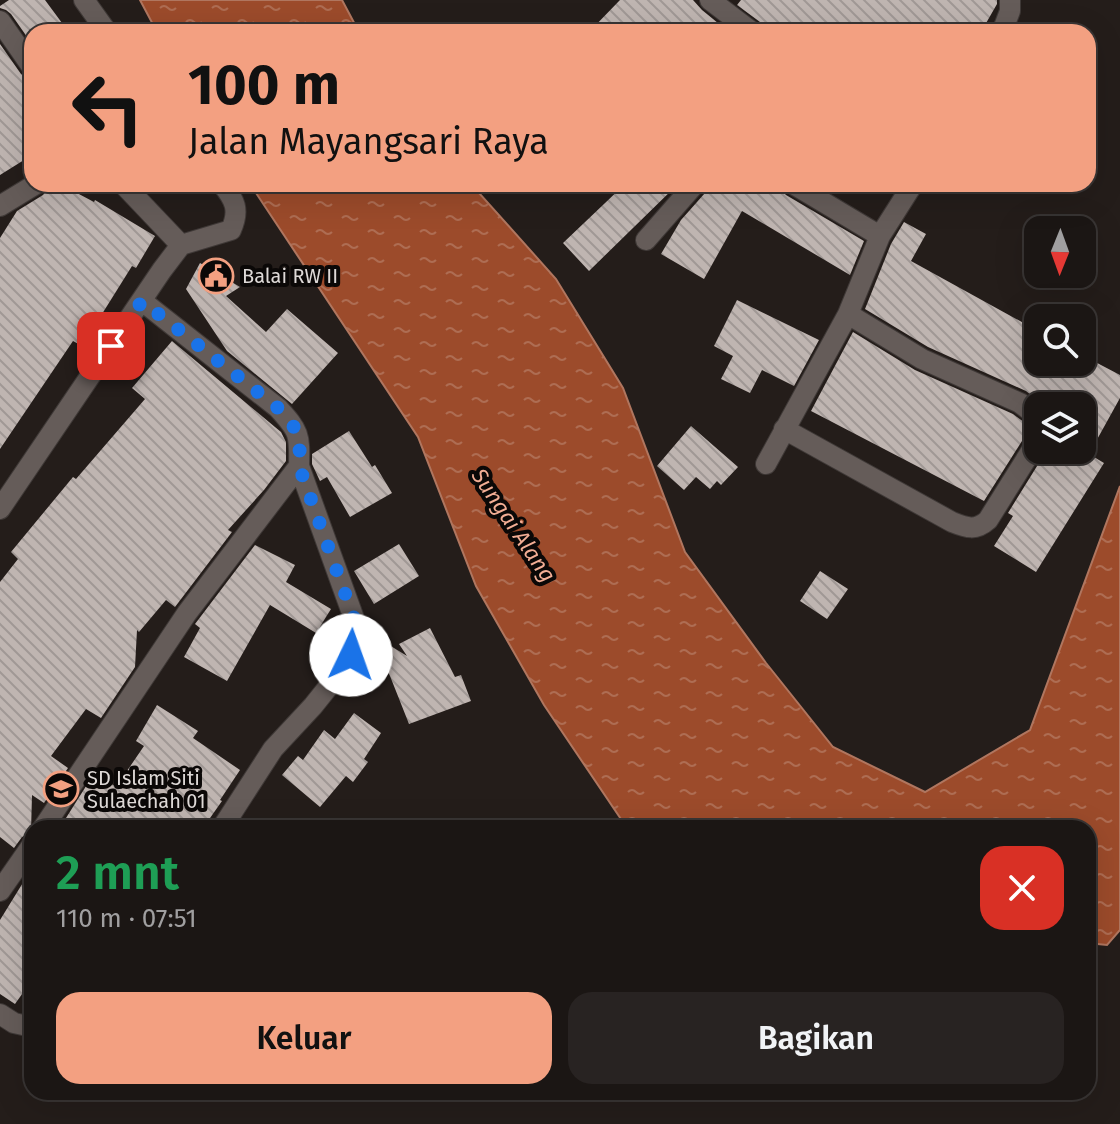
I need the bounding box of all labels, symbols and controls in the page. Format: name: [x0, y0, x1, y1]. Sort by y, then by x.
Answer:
text: 100 m: [188, 52, 340, 119]
icon: left: [56, 56, 160, 160]
text: Jalan Mayangsari Raya: [188, 120, 549, 164]
north arrow: [1024, 216, 1096, 288]
map controls: [1024, 216, 1096, 464]
public building icon: Balai RW II: [197, 257, 235, 295]
place label: Balai RW II: [242, 264, 338, 288]
button: search: [1024, 304, 1096, 376]
pin: [77, 312, 145, 380]
icon: arrive: [89, 324, 133, 368]
button: layers: [1024, 392, 1096, 464]
water label: Sungai Alang: [465, 463, 561, 587]
position arrow: [309, 613, 393, 697]
place label: SD Islam Siti Sulaechah 01: [87, 766, 206, 813]
school or university icon: SD Islam Siti Sulaechah 01: [42, 770, 80, 808]
text: 2 mnt: [56, 844, 179, 902]
button: close: [980, 846, 1064, 930]
text: 110 m · 07:51: [56, 903, 197, 934]
button: Keluar: [56, 992, 552, 1084]
button: Bagikan: [568, 992, 1064, 1084]

